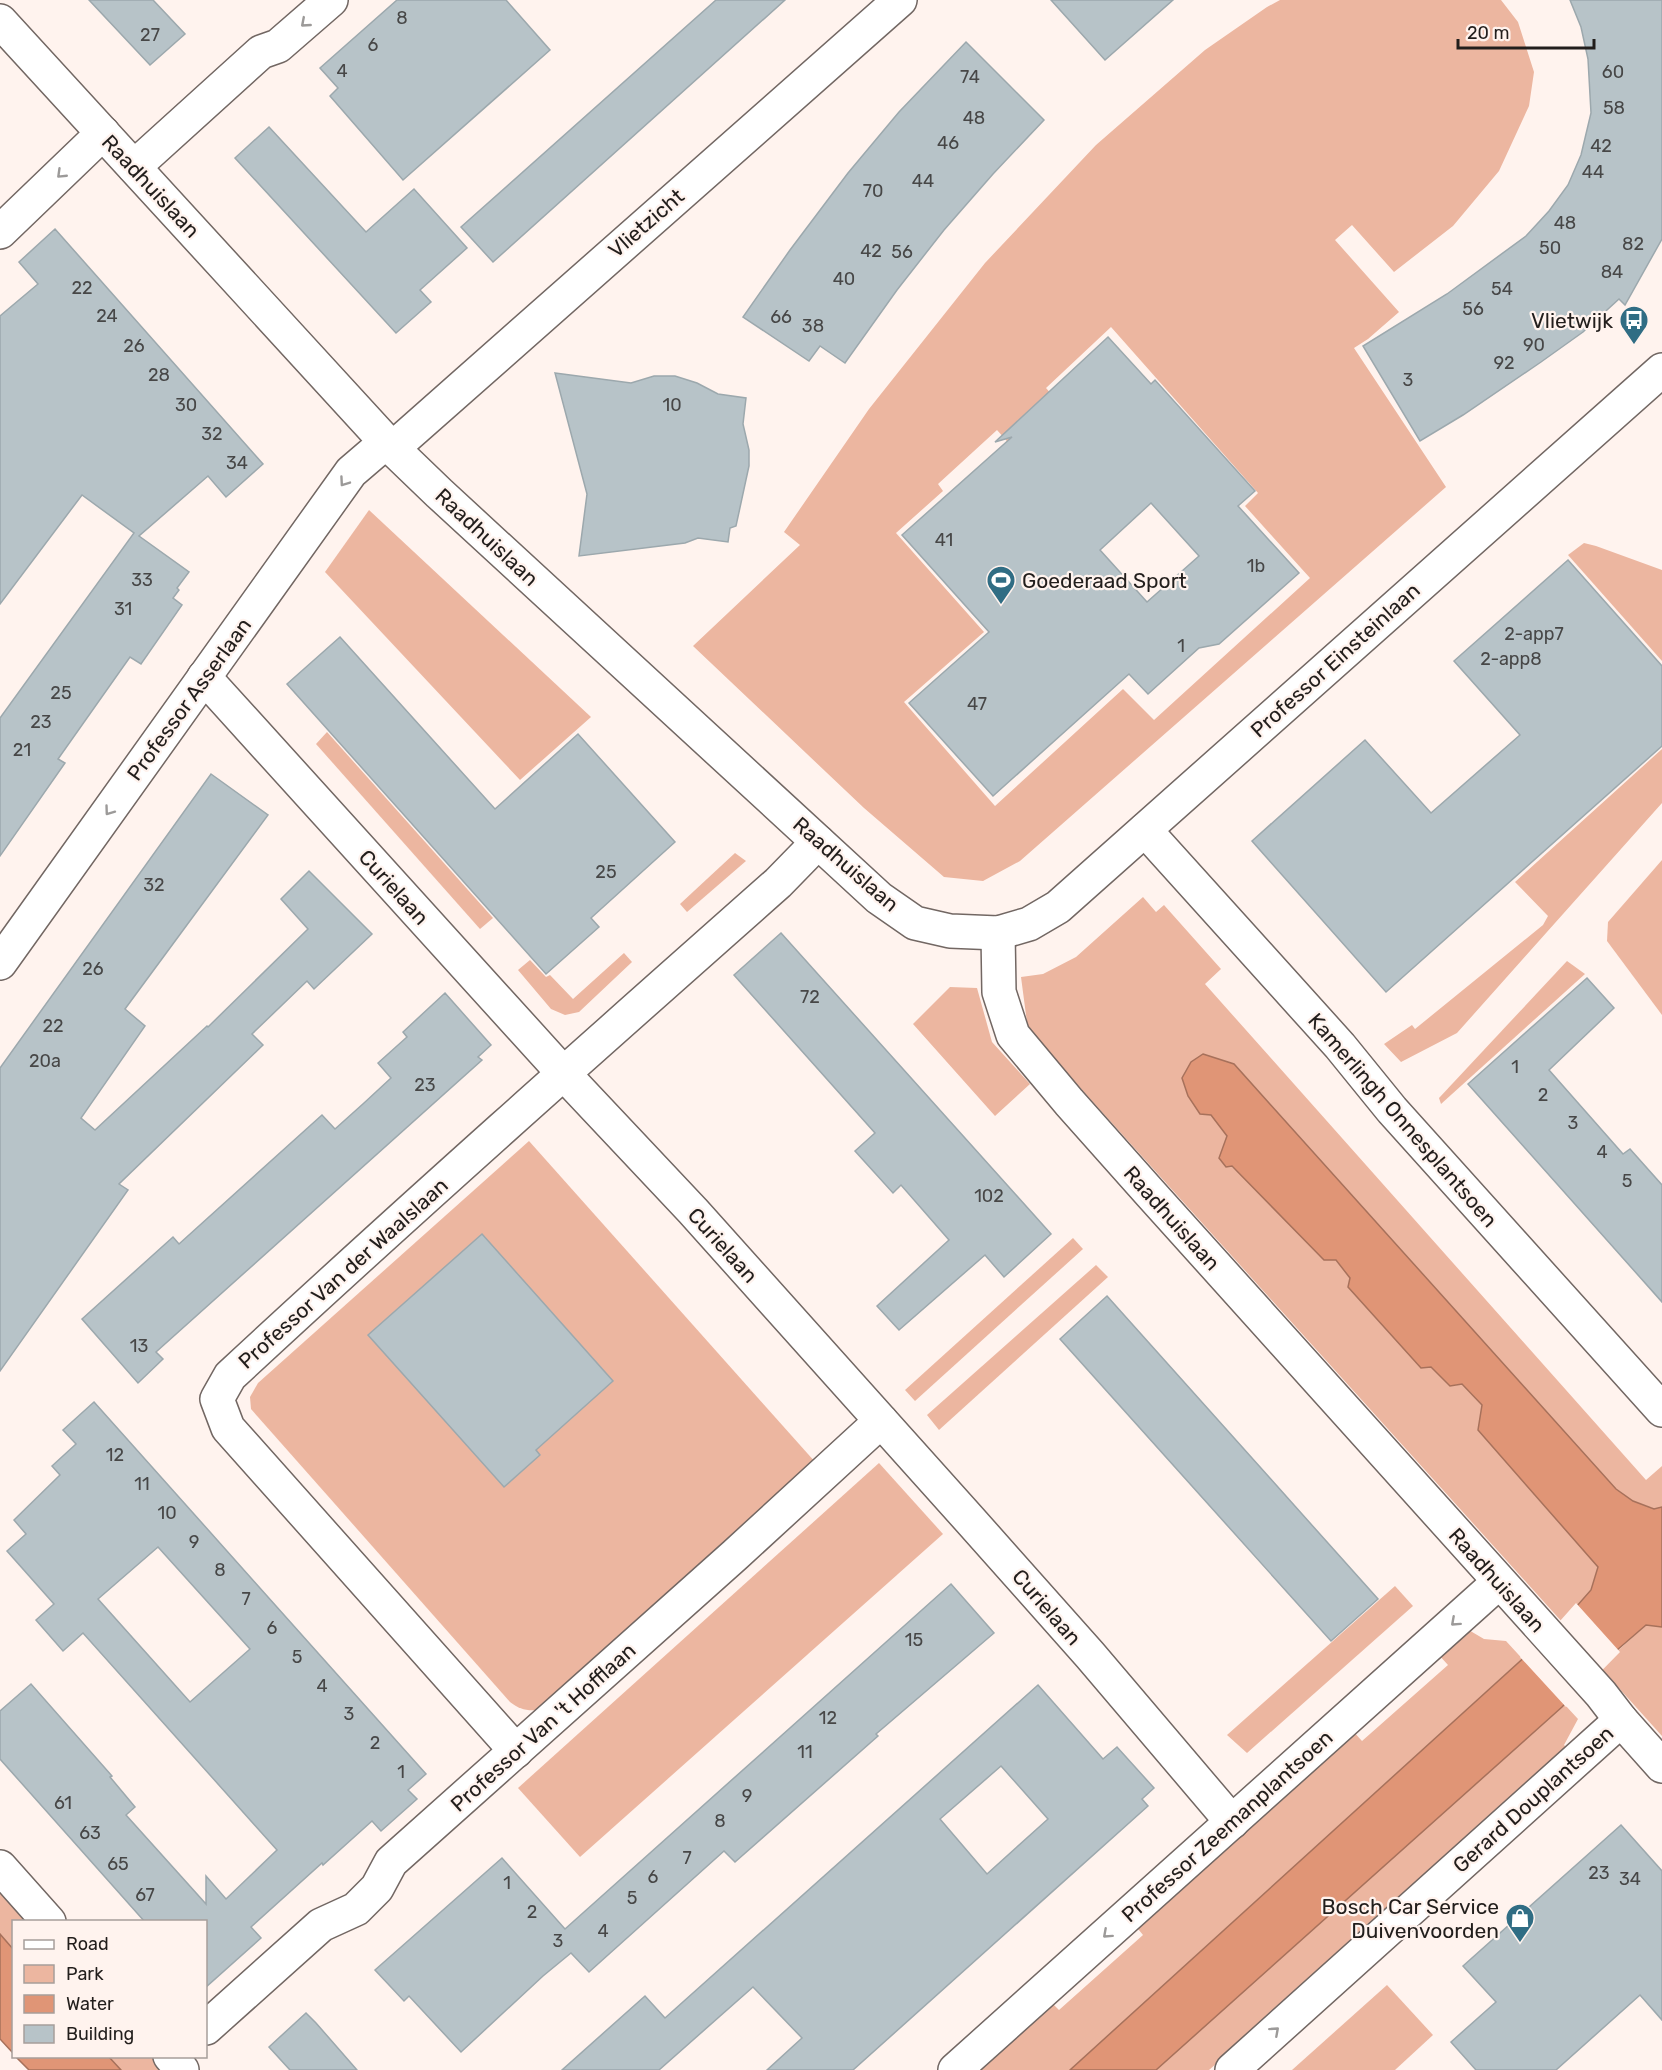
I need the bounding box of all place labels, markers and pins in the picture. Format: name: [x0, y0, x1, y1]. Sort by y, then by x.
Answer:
bus stop icon: Vlietwijk: [1618, 304, 1650, 346]
place label: Vlietwijk: [1531, 308, 1613, 333]
sports icon: Goederaad Sport: [985, 564, 1017, 606]
place label: Goederaad Sport: [1022, 568, 1187, 593]
place label: Bosch Car Service Duivenvoorden: [1322, 1894, 1499, 1943]
shop icon: Bosch Car Service Duivenvoorden: [1504, 1902, 1536, 1944]

